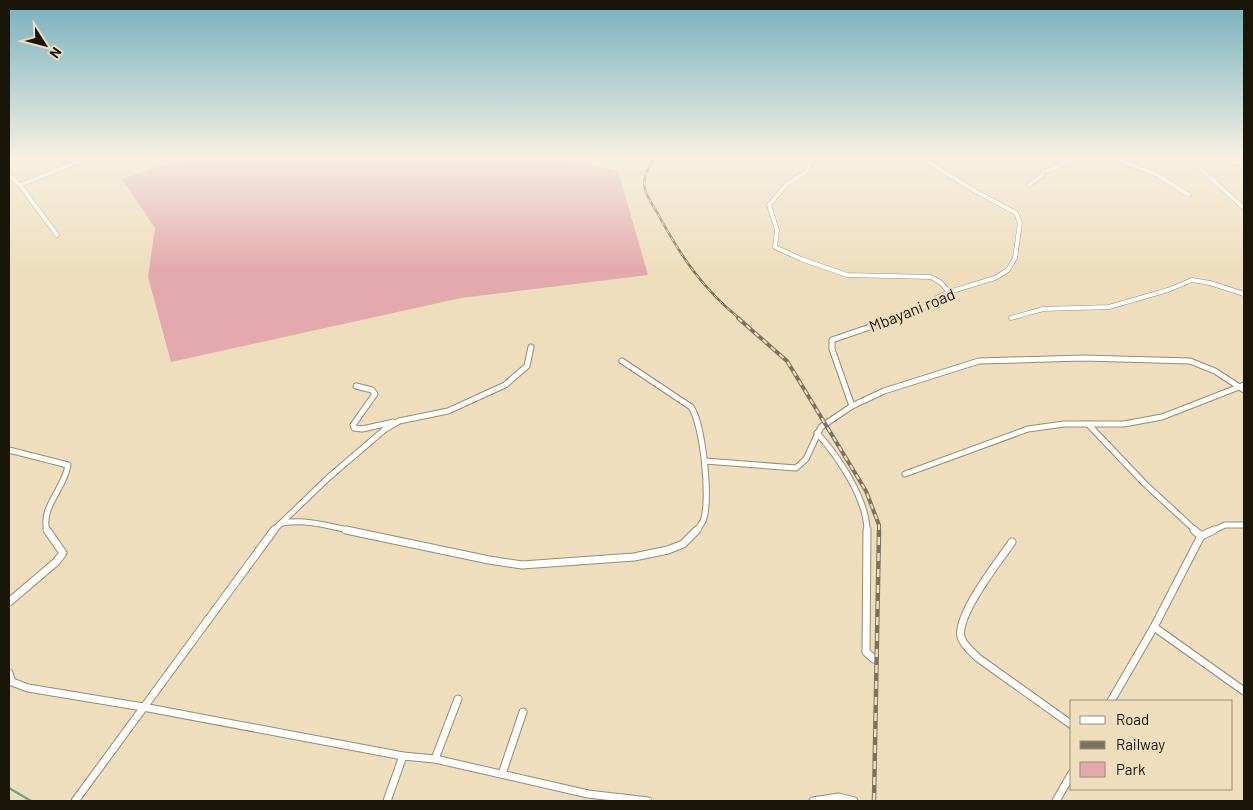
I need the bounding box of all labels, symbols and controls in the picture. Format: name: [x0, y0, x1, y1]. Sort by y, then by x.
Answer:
north arrow: [20, 20, 70, 70]
text: N: [46, 44, 66, 62]
street label: Mbayani road: [866, 284, 958, 335]
legend: [1070, 700, 1233, 790]
text: Road: [1116, 710, 1149, 728]
text: Railway: [1116, 735, 1165, 753]
text: Park: [1116, 760, 1146, 778]

